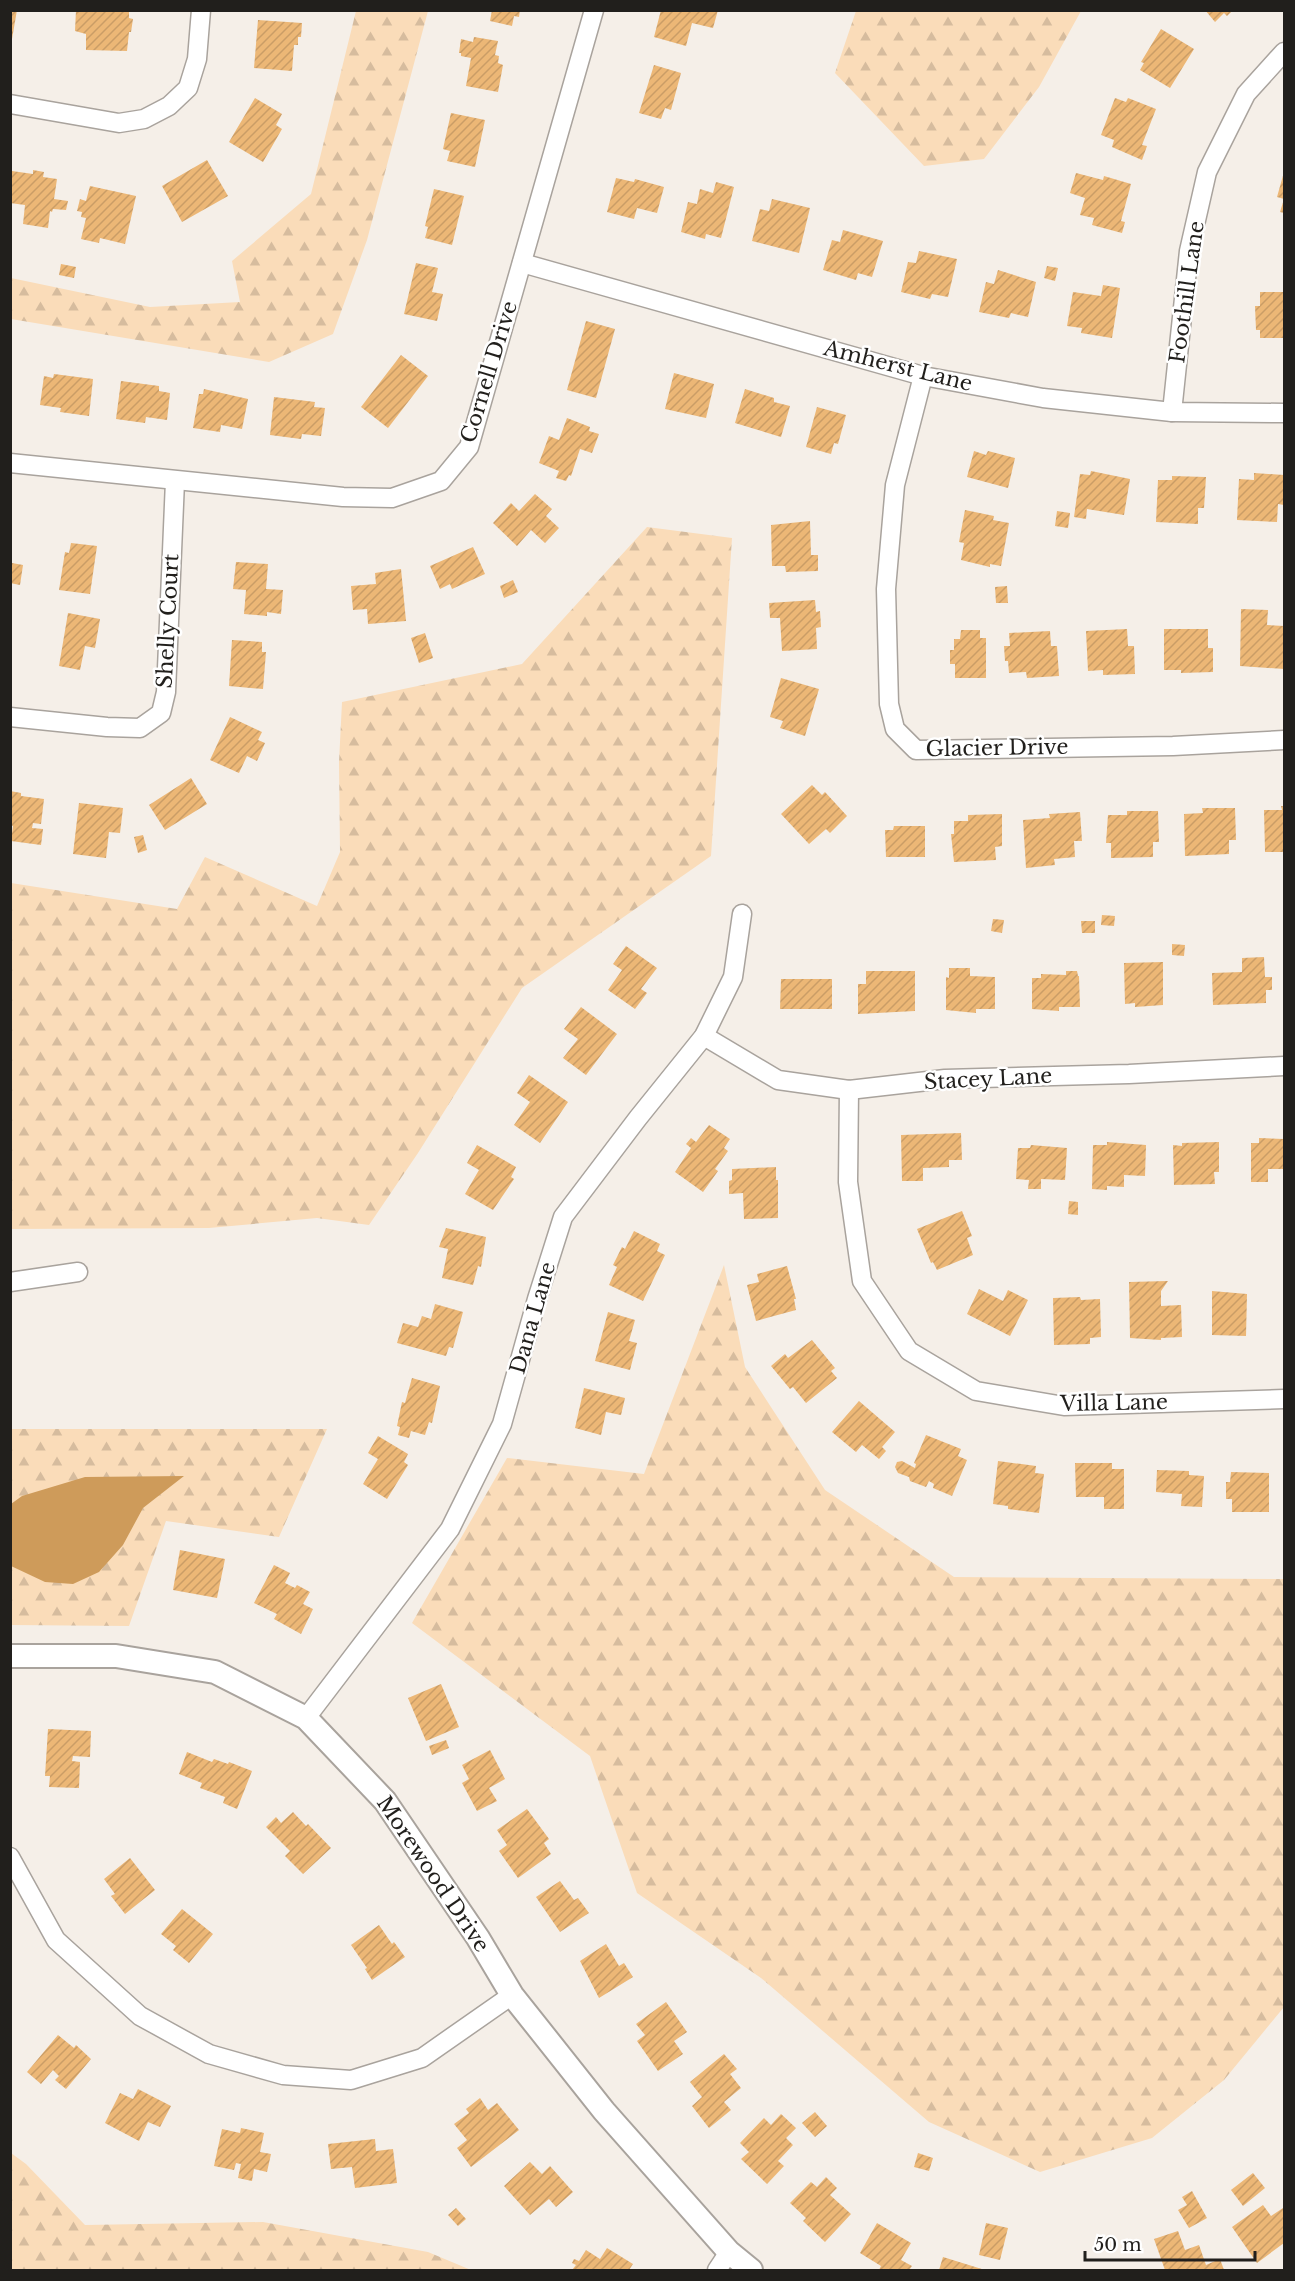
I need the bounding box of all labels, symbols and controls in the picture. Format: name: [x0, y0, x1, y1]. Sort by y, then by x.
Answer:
street label: Foothill Lane: [1164, 219, 1210, 365]
street label: Cornell Drive: [455, 298, 523, 446]
street label: Amherst Lane: [820, 335, 975, 397]
street label: Shelly Court: [151, 553, 185, 689]
street label: Glacier Drive: [925, 734, 1069, 762]
street label: Stacey Lane: [923, 1063, 1053, 1095]
street label: Dana Lane: [505, 1259, 561, 1377]
street label: Villa Lane: [1059, 1389, 1168, 1417]
street label: Morewood Drive: [371, 1791, 495, 1957]
scale bar: [1085, 2224, 1254, 2262]
text: 50 m: [1094, 2234, 1142, 2256]

